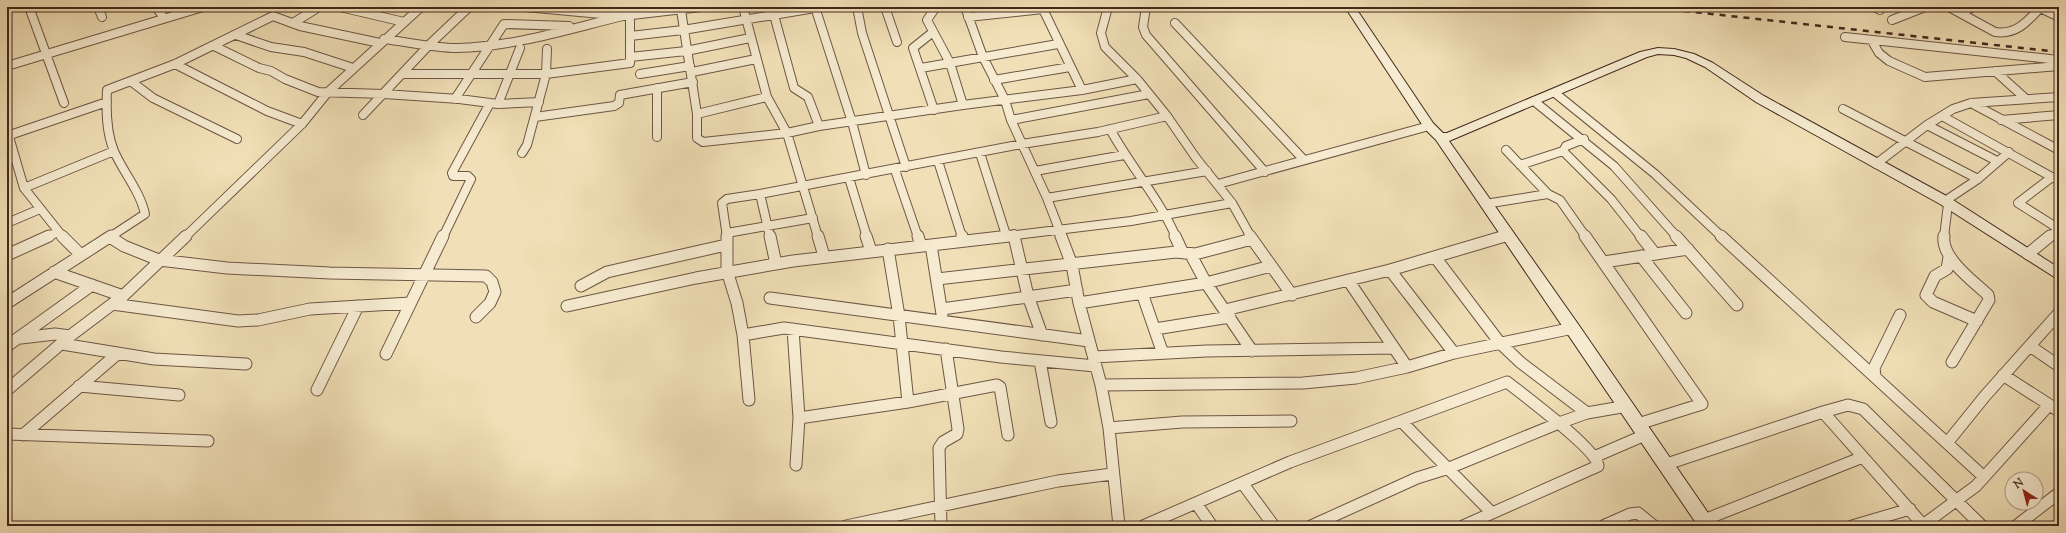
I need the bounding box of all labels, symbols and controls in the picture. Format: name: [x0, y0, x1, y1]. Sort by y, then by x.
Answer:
north arrow: [2004, 471, 2044, 511]
text: N: [2010, 475, 2027, 493]

